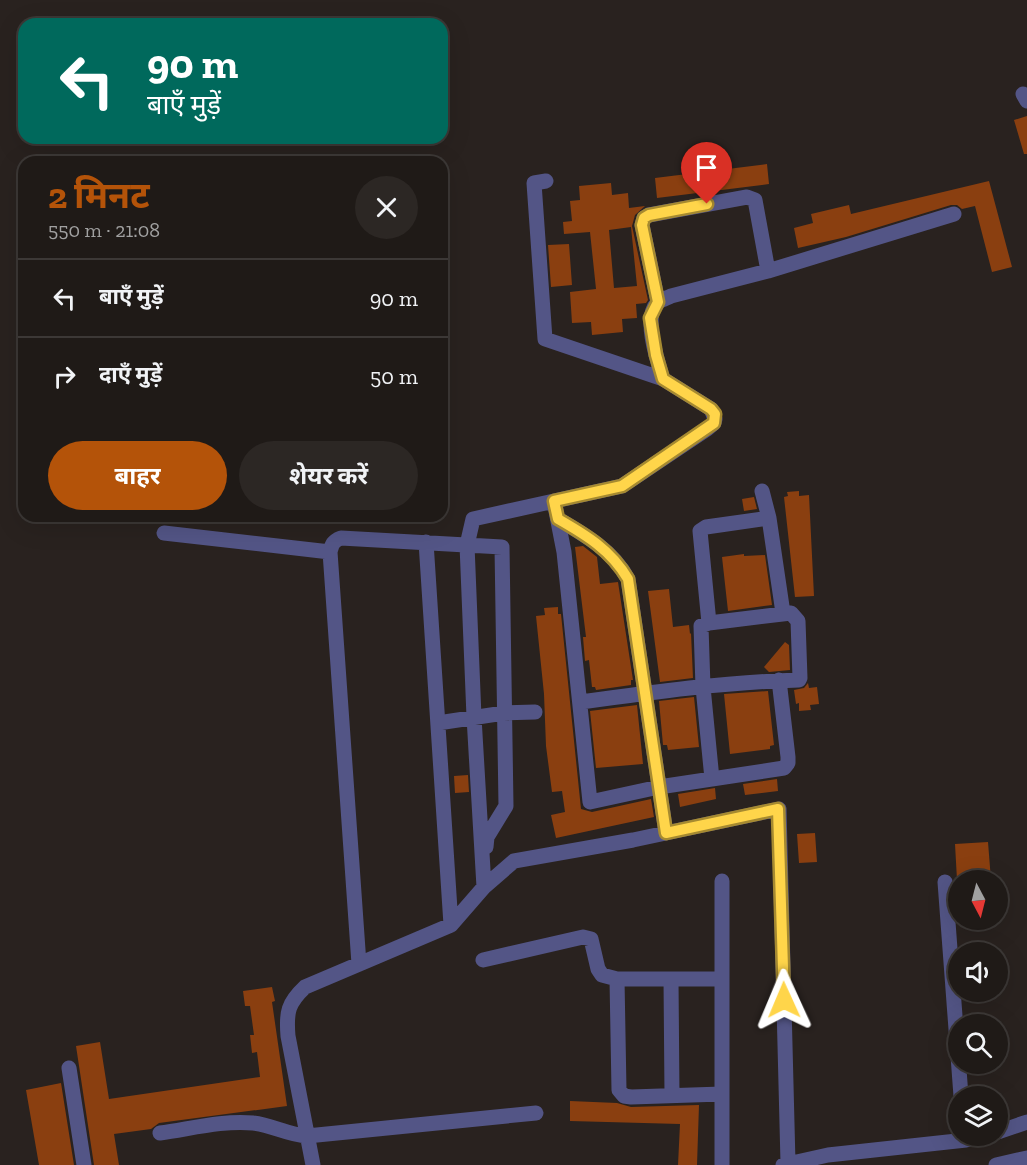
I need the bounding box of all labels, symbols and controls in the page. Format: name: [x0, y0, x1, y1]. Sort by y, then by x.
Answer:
text: 90 m: [147, 38, 238, 89]
icon: left: [48, 42, 126, 120]
text: बाएँ मुड़ें: [147, 89, 221, 121]
pin: [681, 142, 732, 204]
icon: arrive: [690, 151, 723, 184]
text: 2 मिनट: [48, 174, 150, 217]
button: close: [355, 176, 418, 239]
text: 550 m · 21:08: [48, 218, 160, 242]
icon: left: [48, 282, 81, 315]
text: बाएँ मुड़ें: [99, 283, 163, 310]
text: 90 m: [370, 285, 418, 312]
icon: right: [48, 360, 81, 393]
text: दाएँ मुड़ें: [99, 361, 162, 388]
text: 50 m: [370, 363, 418, 390]
button: बाहर: [48, 441, 227, 510]
button: शेयर करें: [239, 441, 418, 510]
north arrow: [948, 870, 1008, 930]
map controls: [948, 870, 1008, 1146]
button: sound: [948, 942, 1008, 1002]
position arrow: [752, 968, 816, 1032]
button: search: [948, 1014, 1008, 1074]
button: layers: [948, 1086, 1008, 1146]

